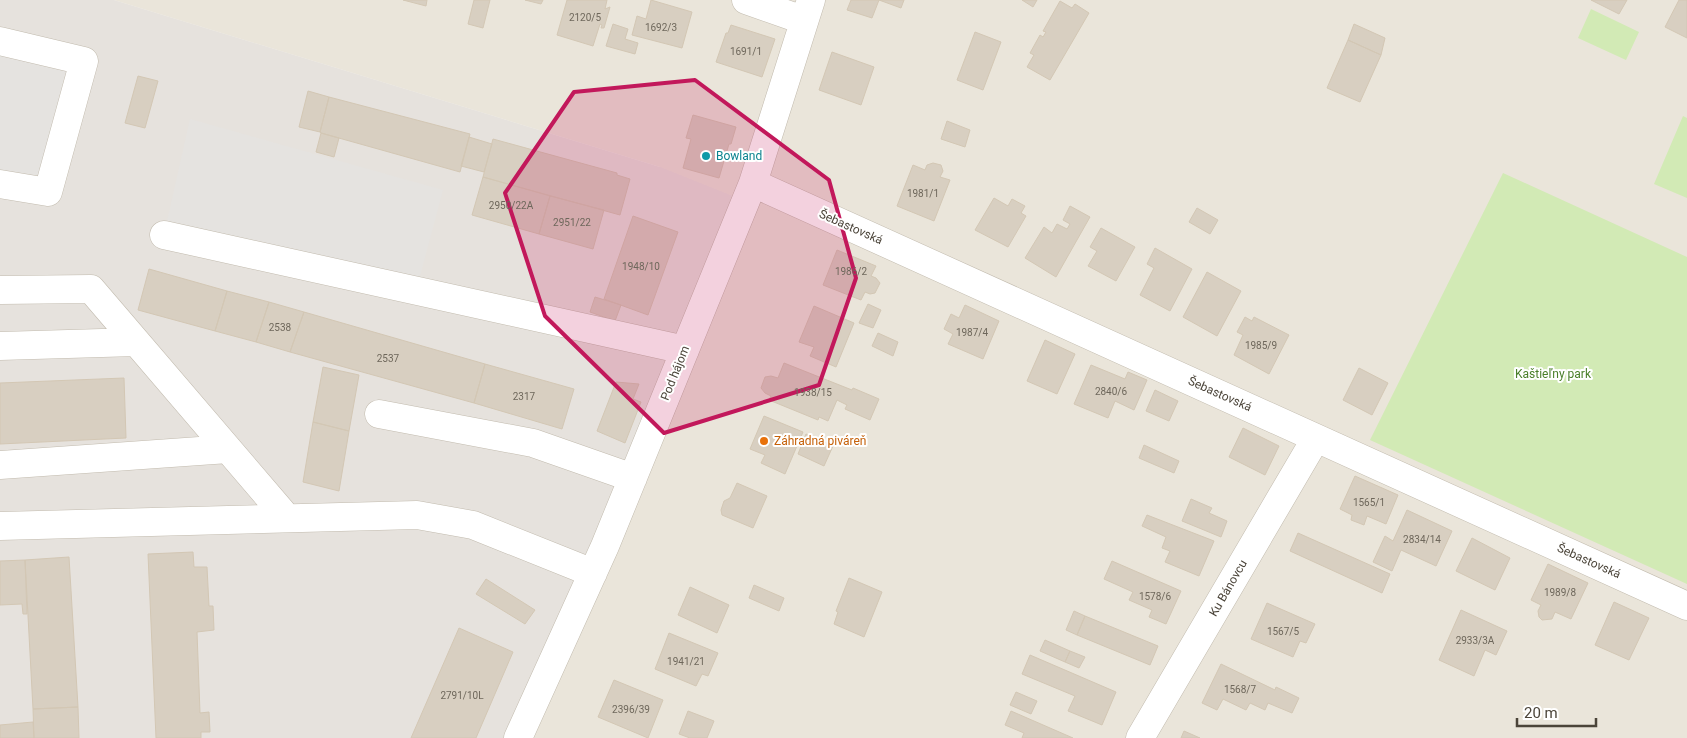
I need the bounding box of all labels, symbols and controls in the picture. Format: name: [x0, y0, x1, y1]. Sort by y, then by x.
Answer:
house number: 2120/5: [569, 12, 601, 23]
house number: 1692/3: [645, 22, 677, 33]
house number: 1691/1: [730, 46, 762, 57]
place label: Bowland: [716, 149, 762, 163]
marker: Bowland: [700, 150, 712, 162]
house number: 1981/1: [907, 188, 939, 199]
house number: 2950/22A: [489, 200, 534, 211]
street label: Šebastovská: [817, 206, 885, 247]
house number: 2951/22: [553, 217, 591, 228]
house number: 1948/10: [622, 261, 660, 272]
house number: 1986/2: [835, 266, 867, 277]
house number: 2538: [269, 322, 292, 333]
house number: 1987/4: [956, 327, 988, 338]
house number: 1985/9: [1245, 340, 1277, 351]
street label: Pod hájom: [658, 344, 692, 402]
house number: 2537: [377, 353, 400, 364]
park label: Kaštieľny park: [1515, 367, 1592, 381]
street label: Šebastovská: [1186, 373, 1254, 414]
house number: 2840/6: [1095, 386, 1127, 397]
house number: 1938/15: [794, 387, 832, 398]
house number: 2317: [513, 391, 536, 402]
place label: Záhradná piváreň: [774, 434, 866, 448]
marker: Záhradná piváreň: [758, 435, 770, 447]
house number: 1565/1: [1353, 497, 1385, 508]
house number: 2834/14: [1403, 534, 1441, 545]
street label: Šebastovská: [1555, 540, 1623, 581]
street label: Ku Bánovcu: [1206, 557, 1250, 619]
house number: 1989/8: [1544, 587, 1576, 598]
house number: 1578/6: [1139, 591, 1171, 602]
house number: 1567/5: [1267, 626, 1299, 637]
house number: 2933/3A: [1456, 635, 1495, 646]
house number: 1941/21: [667, 656, 705, 667]
house number: 1568/7: [1224, 684, 1256, 695]
house number: 2791/10L: [440, 690, 484, 701]
scale bar: [1517, 696, 1596, 728]
house number: 2396/39: [612, 704, 650, 715]
text: 20 m: [1524, 704, 1558, 722]

